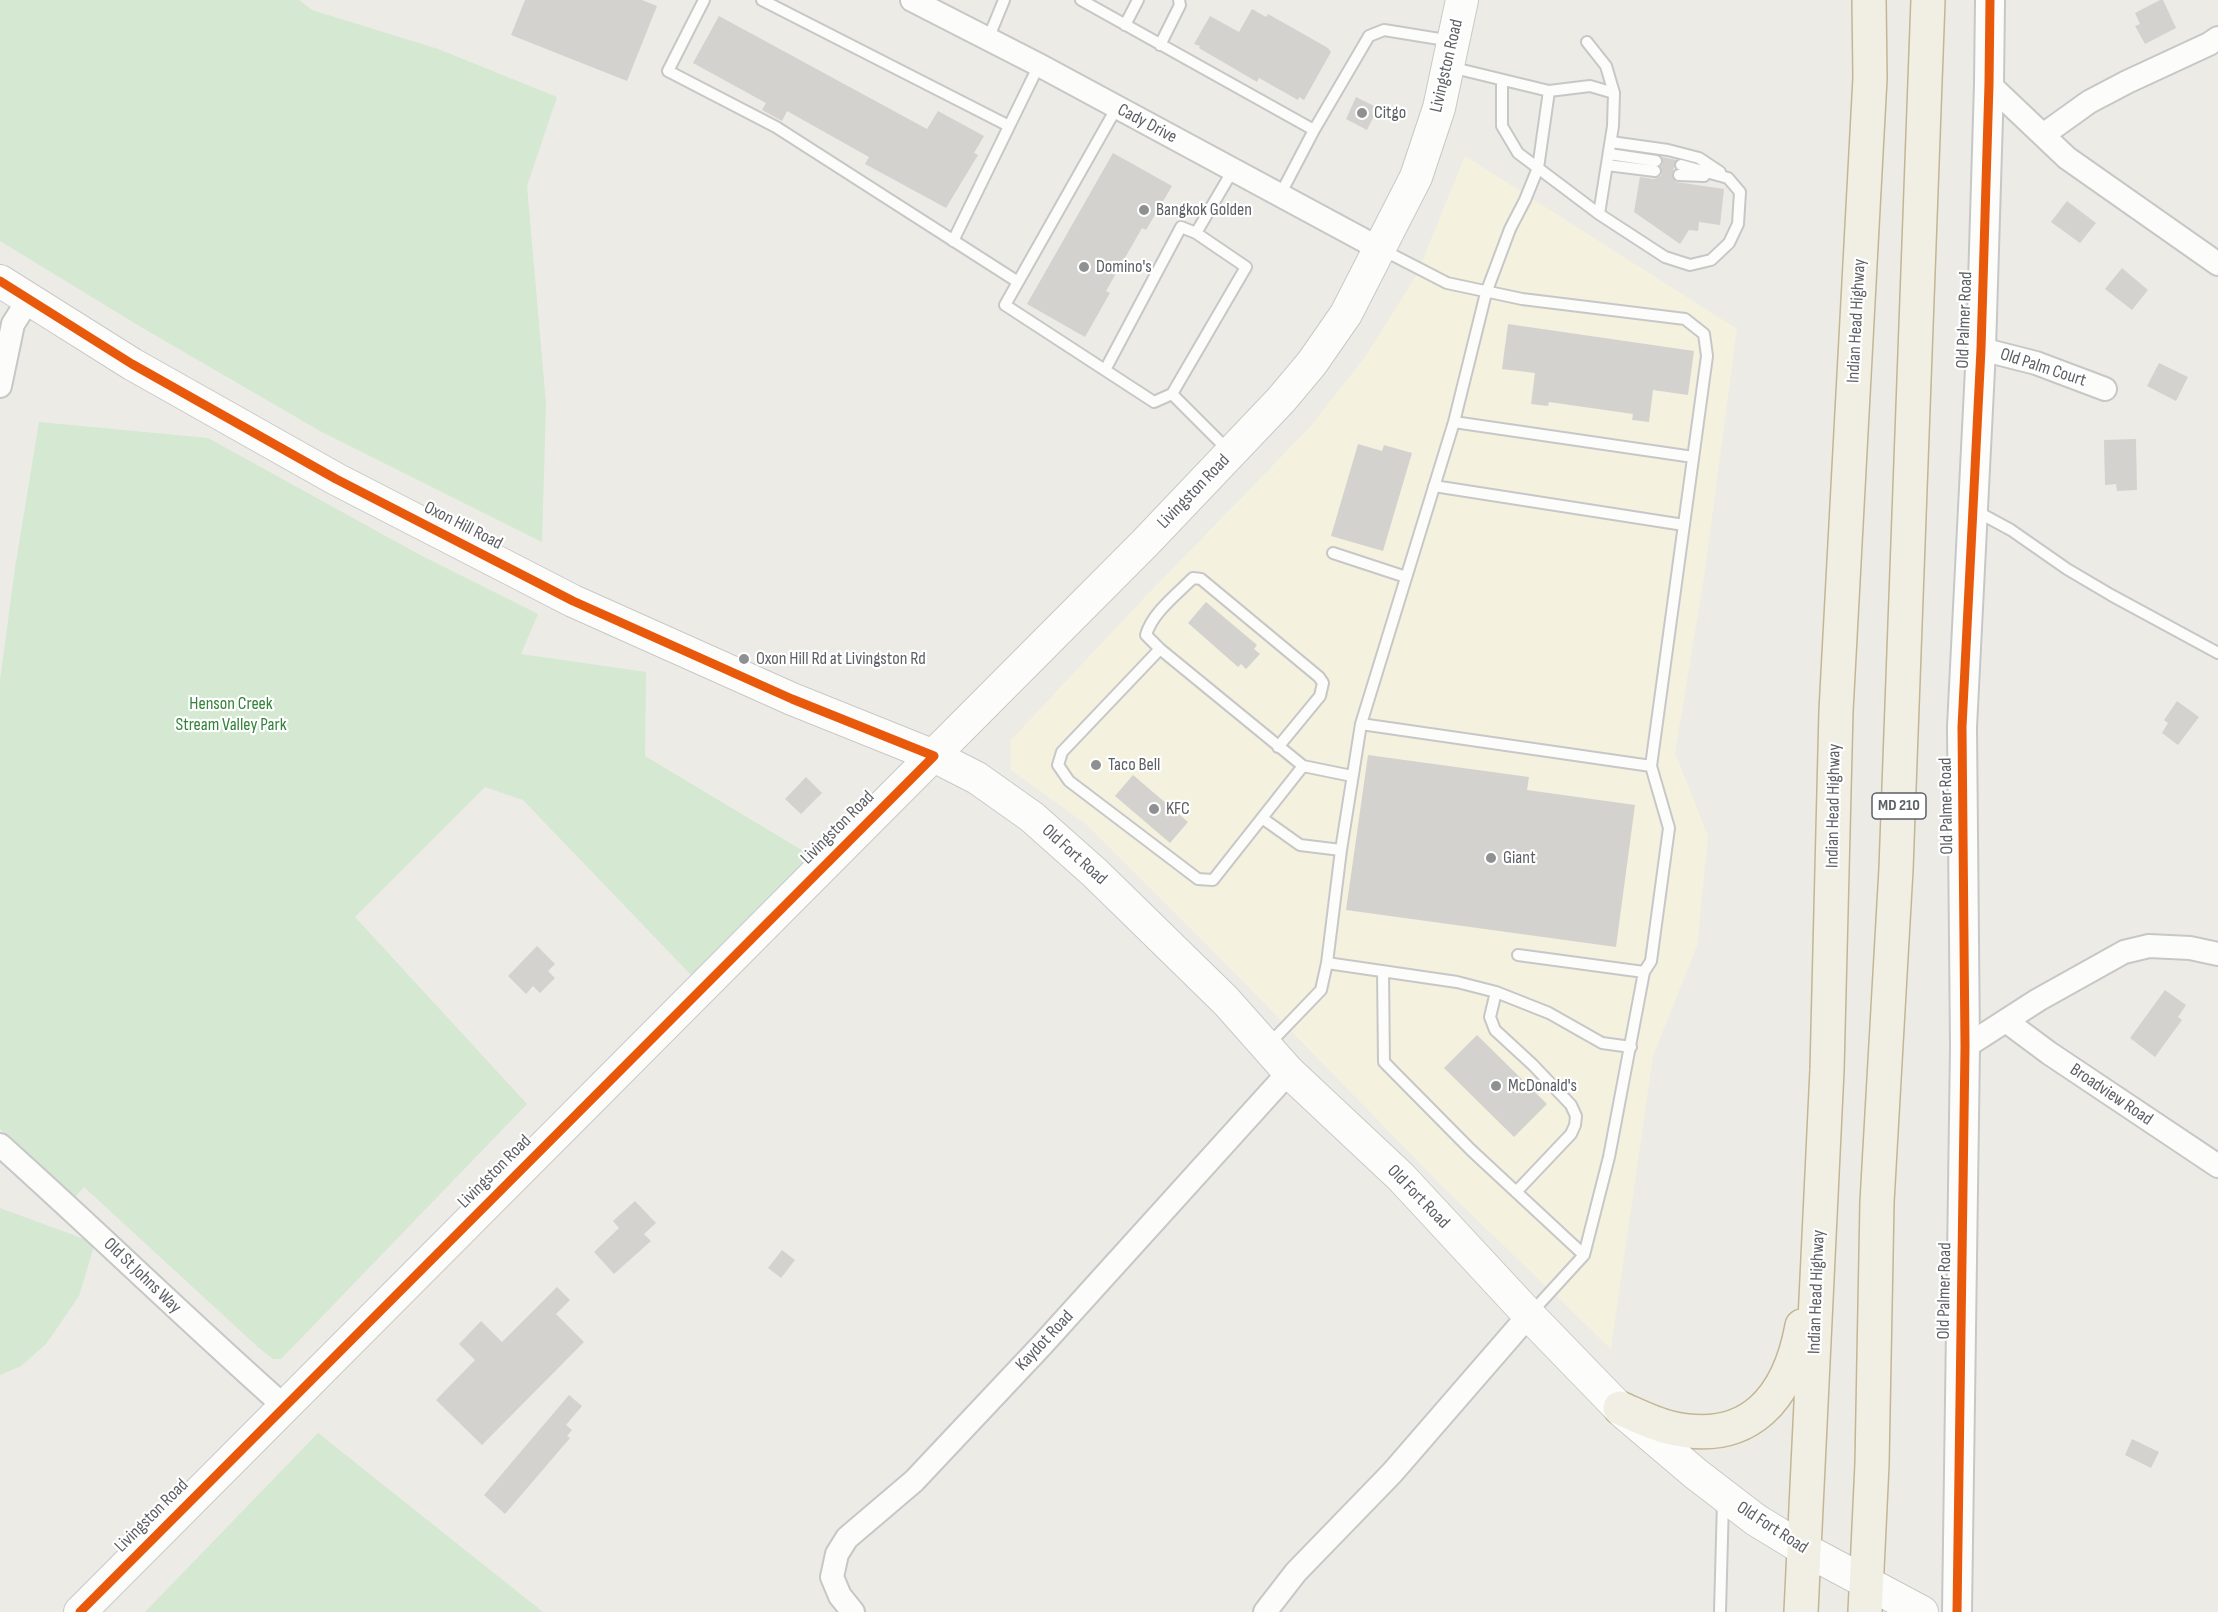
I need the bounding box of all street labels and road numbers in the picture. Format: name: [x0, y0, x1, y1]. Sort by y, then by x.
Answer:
street label: Livingston Road: [1426, 17, 1468, 115]
street label: Cady Drive: [1114, 99, 1180, 149]
street label: Indian Head Highway: [1843, 258, 1871, 384]
street label: Old Palmer Road: [1953, 271, 1977, 369]
street label: Old Palm Court: [1997, 344, 2089, 392]
street label: Livingston Road: [1153, 450, 1235, 534]
street label: Oxon Hill Road: [420, 497, 506, 555]
street label: Indian Head Highway: [1822, 744, 1846, 868]
street label: Old Palmer Road: [1935, 757, 1959, 855]
street label: Livingston Road: [797, 787, 879, 869]
road number: MD 210: [1872, 793, 1926, 819]
street label: Old Fort Road: [1037, 820, 1111, 890]
street label: Broadview Road: [2065, 1059, 2157, 1131]
street label: Livingston Road: [454, 1131, 536, 1213]
street label: Old Fort Road: [1382, 1161, 1454, 1233]
street label: Indian Head Highway: [1804, 1229, 1830, 1355]
street label: Old St Johns Way: [99, 1234, 185, 1318]
street label: Old Palmer Road: [1933, 1242, 1957, 1340]
street label: Kaydot Road: [1012, 1306, 1078, 1376]
street label: Livingston Road: [111, 1475, 193, 1557]
street label: Old Fort Road: [1732, 1497, 1812, 1559]

